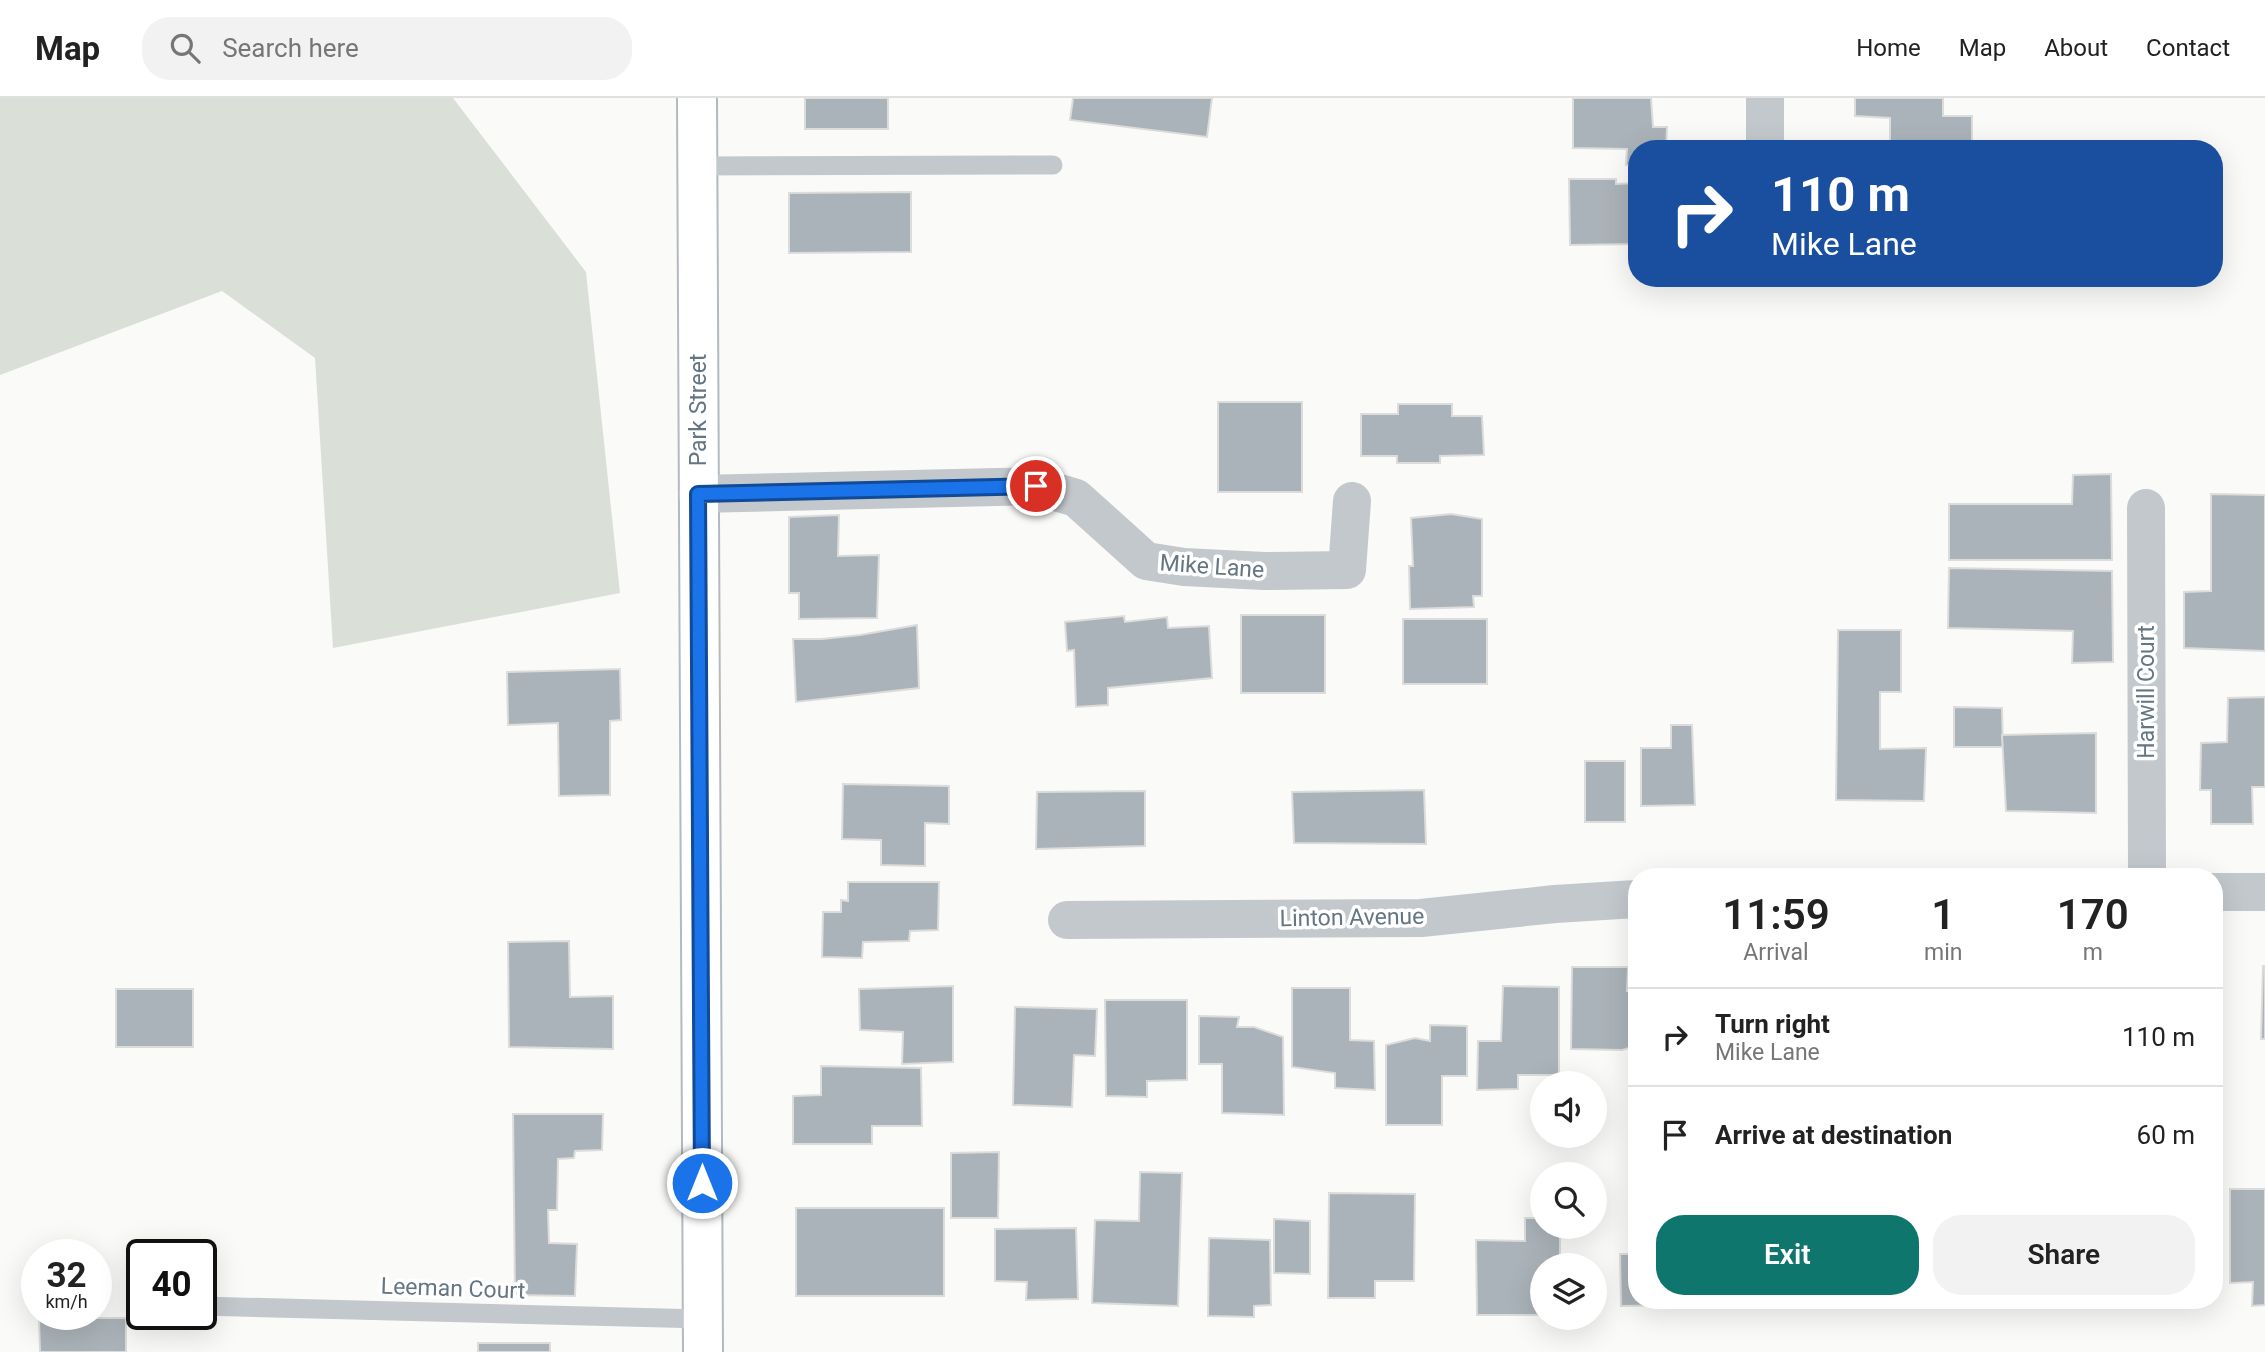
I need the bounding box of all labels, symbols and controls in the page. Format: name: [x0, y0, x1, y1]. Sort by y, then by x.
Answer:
search box: [142, 17, 632, 80]
text: Map: [35, 29, 100, 68]
icon: search: [166, 29, 204, 67]
text: Search here: [222, 33, 359, 63]
text: Home: [1856, 34, 1921, 62]
text: Map: [1959, 34, 2006, 62]
text: About: [2044, 34, 2108, 62]
text: Contact: [2146, 34, 2230, 62]
text: 110 m: [1771, 166, 1910, 223]
icon: right: [1656, 168, 1747, 259]
text: Mike Lane: [1771, 225, 1917, 263]
street label: Park Street: [685, 354, 712, 466]
pin: [1006, 456, 1066, 516]
icon: arrive: [1017, 467, 1055, 505]
street label: Mike Lane: [1159, 549, 1265, 584]
street label: Harwill Court: [2133, 625, 2160, 759]
text: 11:59: [1722, 890, 1830, 939]
text: 1: [1931, 890, 1955, 939]
text: 170: [2057, 890, 2129, 939]
street label: Linton Avenue: [1279, 903, 1425, 932]
text: Arrival: [1743, 939, 1809, 966]
text: min: [1924, 939, 1962, 966]
text: m: [2083, 939, 2103, 966]
text: Turn right: [1715, 1009, 1830, 1039]
icon: right: [1656, 1018, 1694, 1056]
text: 110 m: [2122, 1022, 2195, 1052]
text: Mike Lane: [1715, 1039, 1820, 1066]
map controls: [1530, 1071, 1607, 1330]
button: sound: [1530, 1071, 1607, 1148]
icon: arrive: [1656, 1116, 1694, 1154]
text: Arrive at destination: [1715, 1120, 1952, 1150]
text: 60 m: [2137, 1120, 2195, 1150]
position arrow: [665, 1146, 739, 1220]
button: search: [1530, 1162, 1607, 1239]
button: Exit: [1656, 1215, 1919, 1295]
button: Share: [1933, 1215, 2195, 1295]
speed limit sign: 40: [126, 1239, 217, 1330]
button: layers: [1530, 1253, 1607, 1330]
text: 32: [46, 1255, 87, 1296]
street label: Leeman Court: [380, 1272, 526, 1305]
text: km/h: [45, 1291, 88, 1312]

